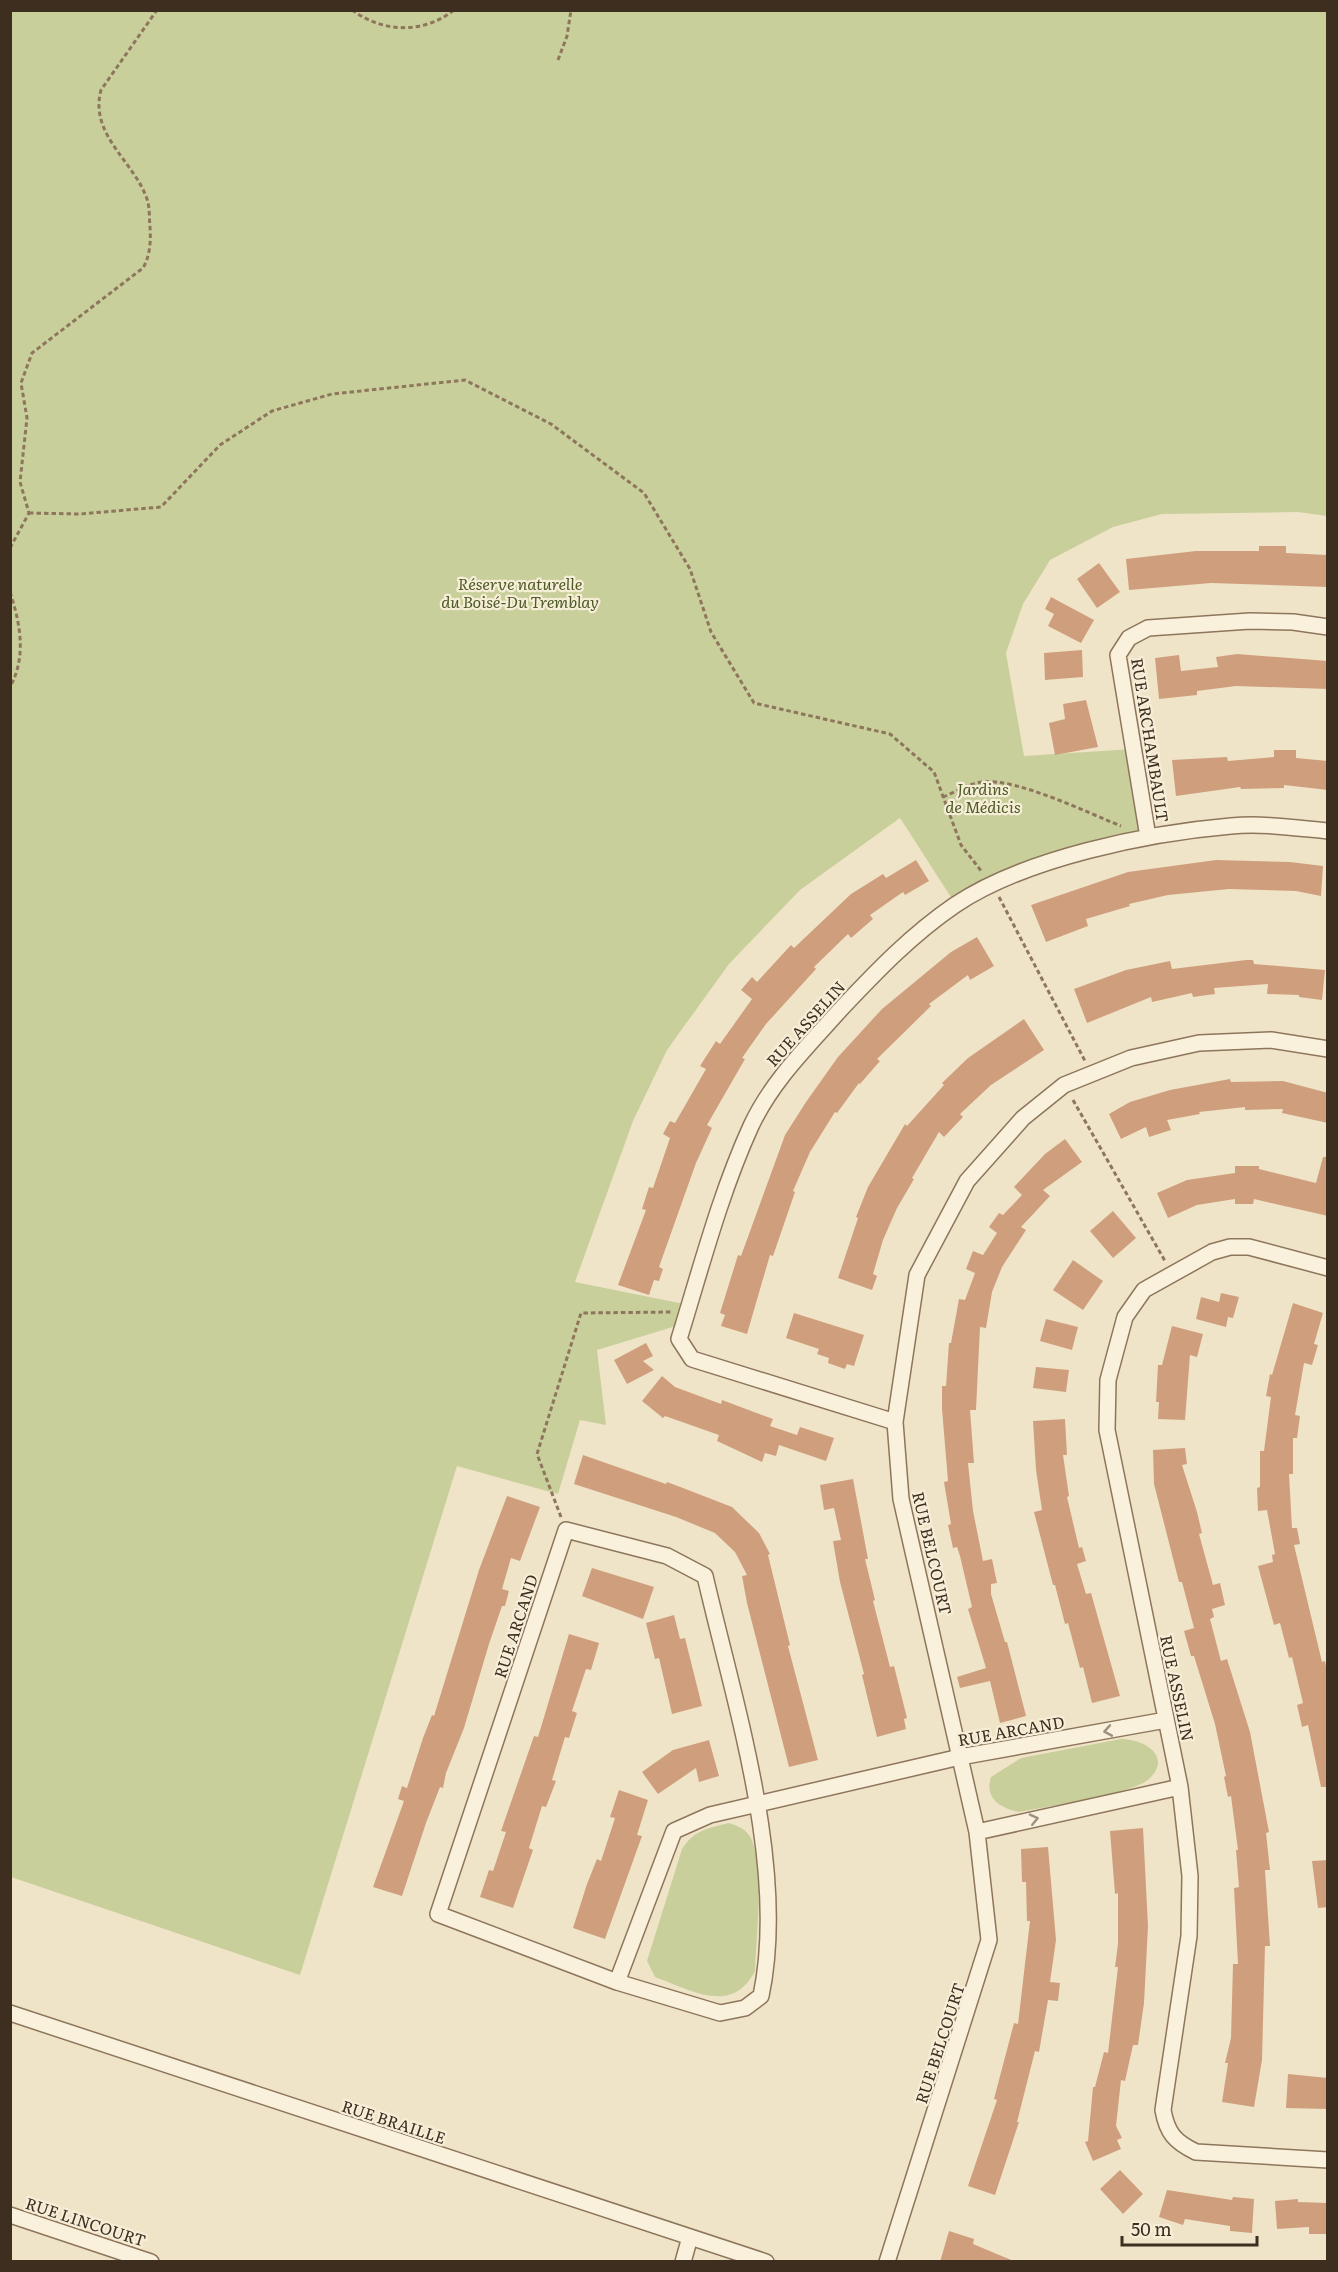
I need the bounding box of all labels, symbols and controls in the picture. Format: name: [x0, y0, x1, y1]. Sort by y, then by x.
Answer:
park label: Réserve naturelle du Boisé-Du Tremblay: [441, 571, 599, 613]
street label: RUE ARCHAMBAULT: [1126, 656, 1176, 824]
park label: Jardins de Médicis: [945, 776, 1021, 818]
street label: RUE ASSELIN: [760, 975, 850, 1071]
street label: RUE BELCOURT: [907, 1489, 959, 1617]
street label: RUE ARCAND: [487, 1571, 543, 1681]
street label: RUE ASSELIN: [1155, 1633, 1201, 1743]
street label: RUE ARCAND: [956, 1709, 1066, 1751]
one-way arrow: [1104, 1724, 1114, 1737]
one-way arrow: [1029, 1813, 1039, 1826]
street label: RUE BELCOURT: [908, 1979, 970, 2107]
street label: RUE BRAILLE: [339, 2093, 449, 2149]
street label: RUE LINCOURT: [23, 2190, 149, 2252]
scale bar: [1122, 2209, 1257, 2247]
text: 50 m: [1131, 2215, 1172, 2242]

